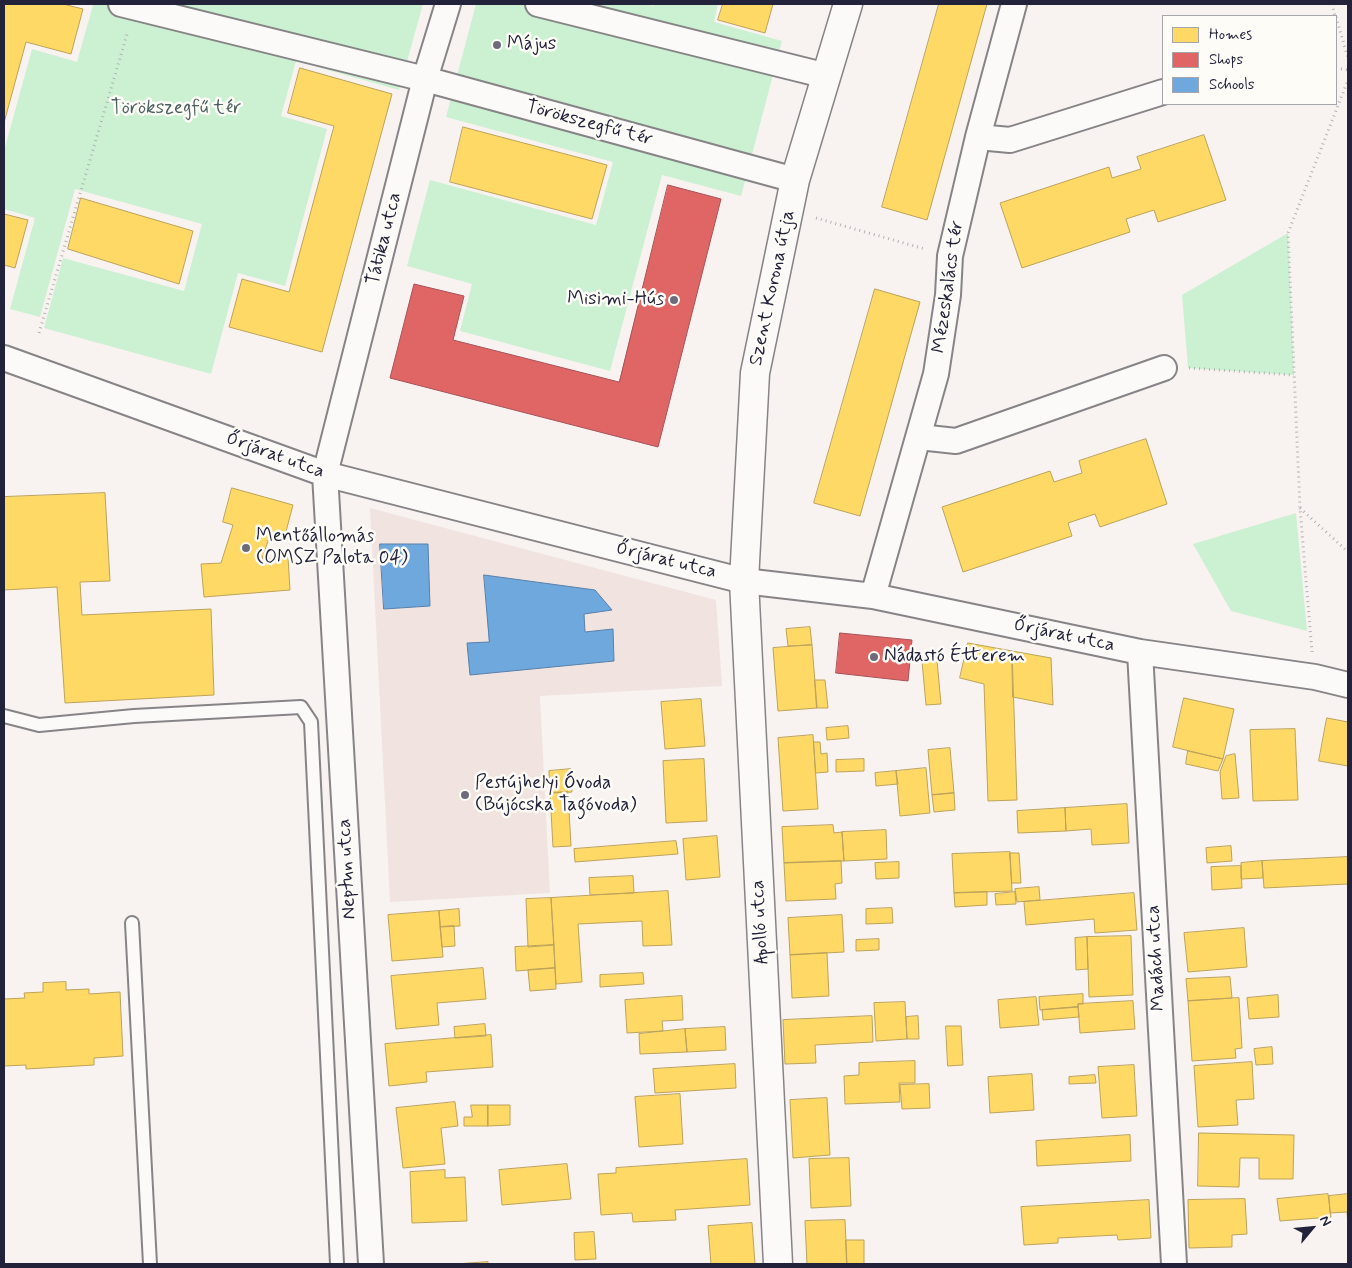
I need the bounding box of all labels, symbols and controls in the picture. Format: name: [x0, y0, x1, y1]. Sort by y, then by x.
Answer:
legend: [1162, 15, 1337, 105]
text: Homes: [1209, 25, 1252, 45]
place label: Május: [507, 34, 556, 56]
marker: Május: [491, 39, 503, 51]
text: Shops: [1209, 50, 1243, 70]
text: Schools: [1209, 75, 1255, 95]
street label: Törökszegfű tér: [523, 96, 655, 152]
park label: Törökszegfű tér: [111, 98, 241, 120]
street label: Tátika utca: [362, 190, 408, 288]
street label: Szent Korona útja: [745, 208, 801, 368]
street label: Mézeskalács tér: [928, 219, 970, 355]
place label: Misimi-Hús: [567, 289, 664, 311]
marker: Misimi-Hús: [668, 294, 680, 306]
street label: Őrjárat utca: [223, 428, 327, 484]
place label: Mentőállomás (OMSZ Palota 04): [256, 526, 408, 570]
street label: Őrjárat utca: [613, 538, 719, 584]
marker: Mentőállomás (OMSZ Palota 04): [240, 542, 252, 554]
street label: Őrjárat utca: [1011, 614, 1117, 658]
place label: Nádastó Étterem: [884, 646, 1025, 668]
marker: Nádastó Étterem: [868, 651, 880, 663]
place label: Pestújhelyi Óvoda (Bújócska Tagóvoda): [475, 773, 636, 817]
marker: Pestújhelyi Óvoda (Bújócska Tagóvoda): [459, 789, 471, 801]
street label: Neptun utca: [334, 818, 362, 920]
street label: Apolló utca: [747, 879, 775, 965]
street label: Madách utca: [1143, 904, 1171, 1012]
north arrow: [1287, 1203, 1337, 1253]
text: N: [1315, 1213, 1335, 1229]

